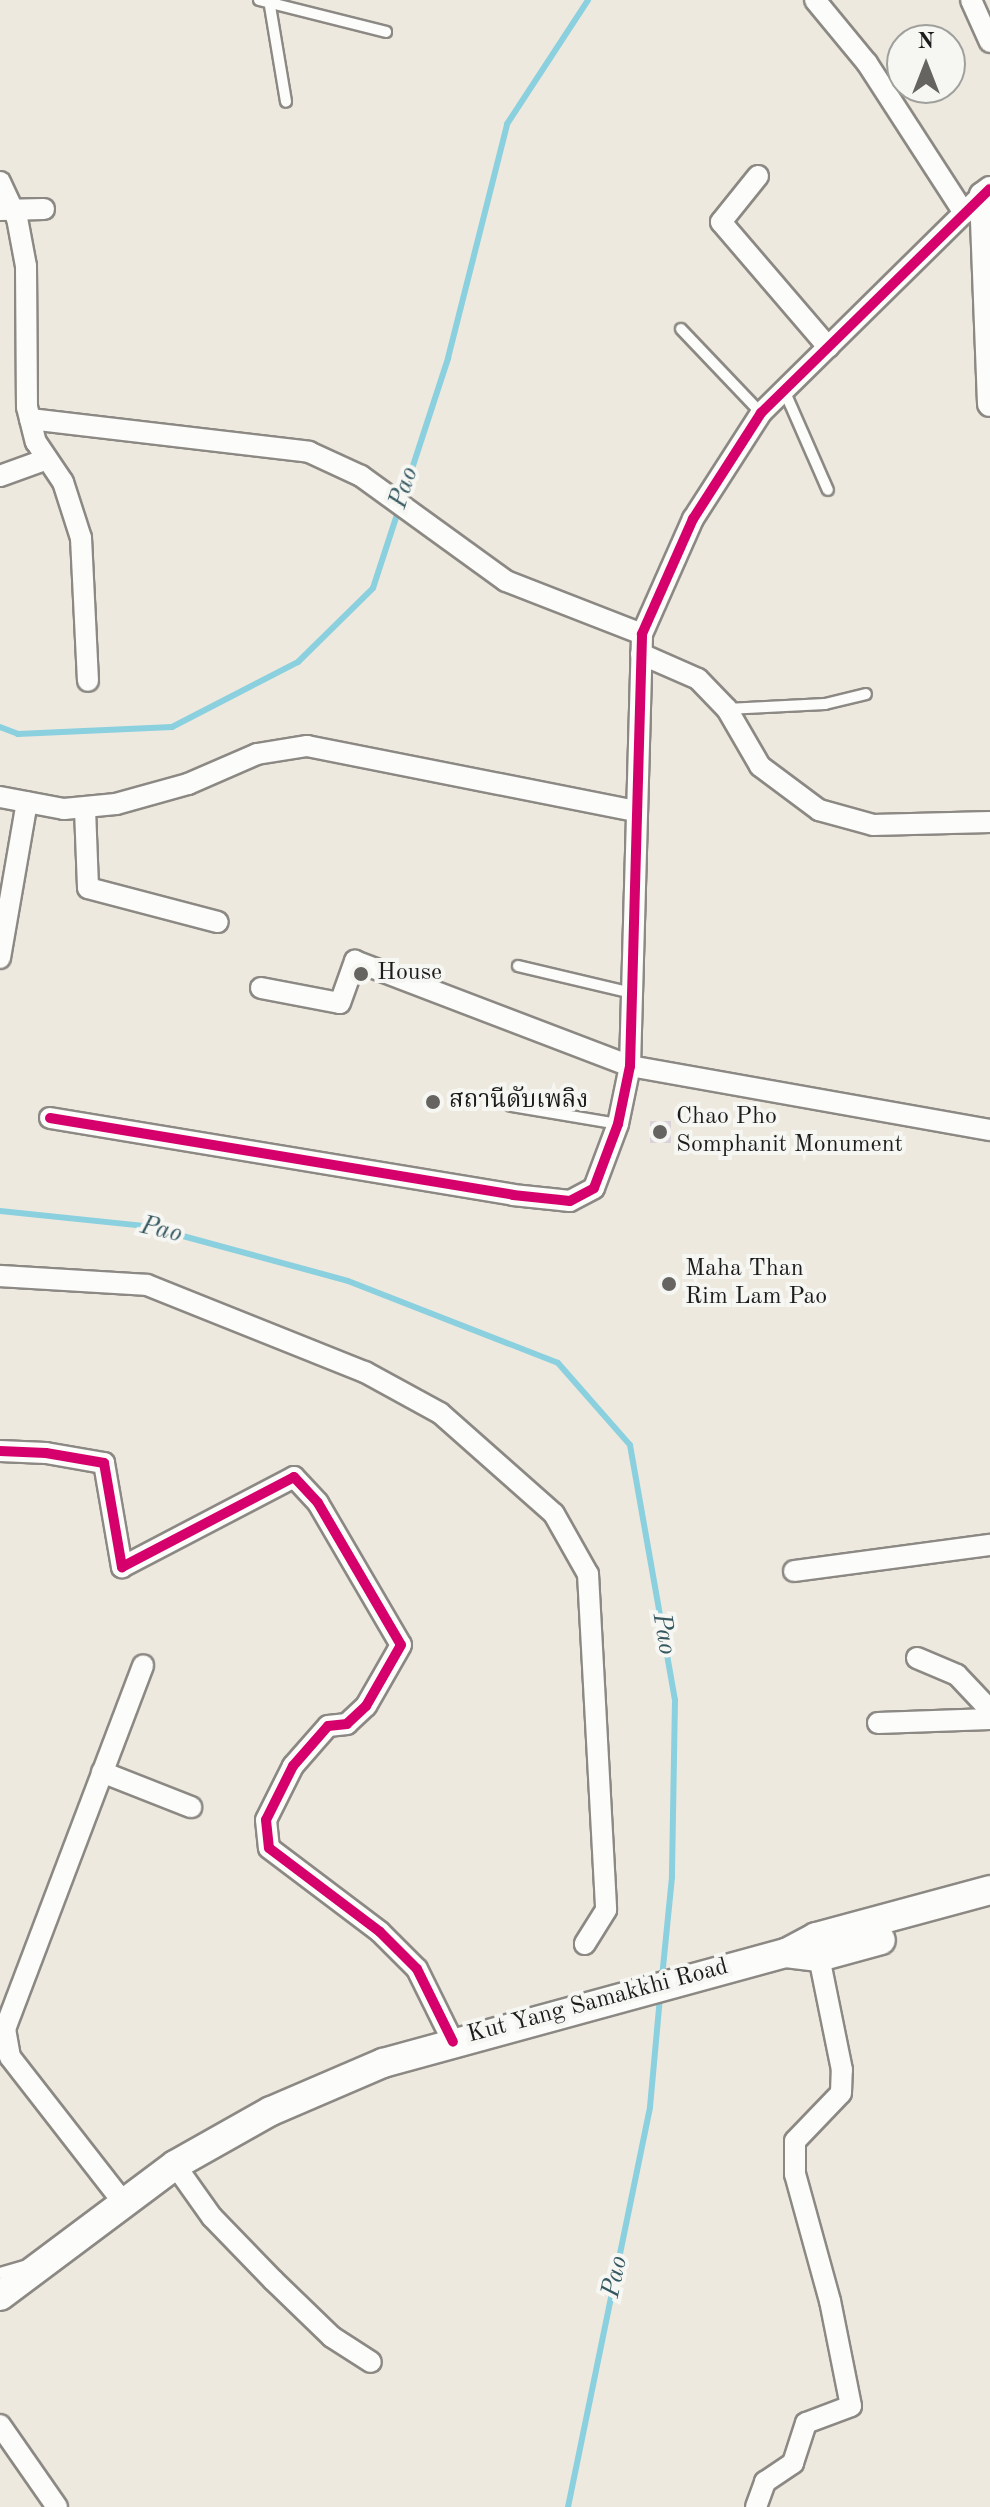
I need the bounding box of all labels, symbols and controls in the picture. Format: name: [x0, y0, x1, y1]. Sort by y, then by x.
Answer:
north arrow: [886, 24, 966, 104]
text: N: [918, 31, 934, 53]
water label: Pao: [384, 463, 426, 513]
place label: House: [377, 960, 442, 988]
marker: House: [352, 965, 370, 983]
place label: สถานีดับเพลิง: [449, 1088, 588, 1116]
marker: สถานีดับเพลิง: [424, 1093, 442, 1111]
place label: Chao Pho Somphanit Monument: [676, 1104, 903, 1160]
marker: Chao Pho Somphanit Monument: [651, 1123, 669, 1141]
water label: Pao: [137, 1211, 185, 1251]
place label: Maha Than Rim Lam Pao: [685, 1256, 827, 1312]
marker: Maha Than Rim Lam Pao: [660, 1275, 678, 1293]
water label: Pao: [644, 1611, 682, 1657]
street label: Kut Yang Samakkhi Road: [464, 1953, 732, 2051]
water label: Pao: [596, 2253, 636, 2301]

